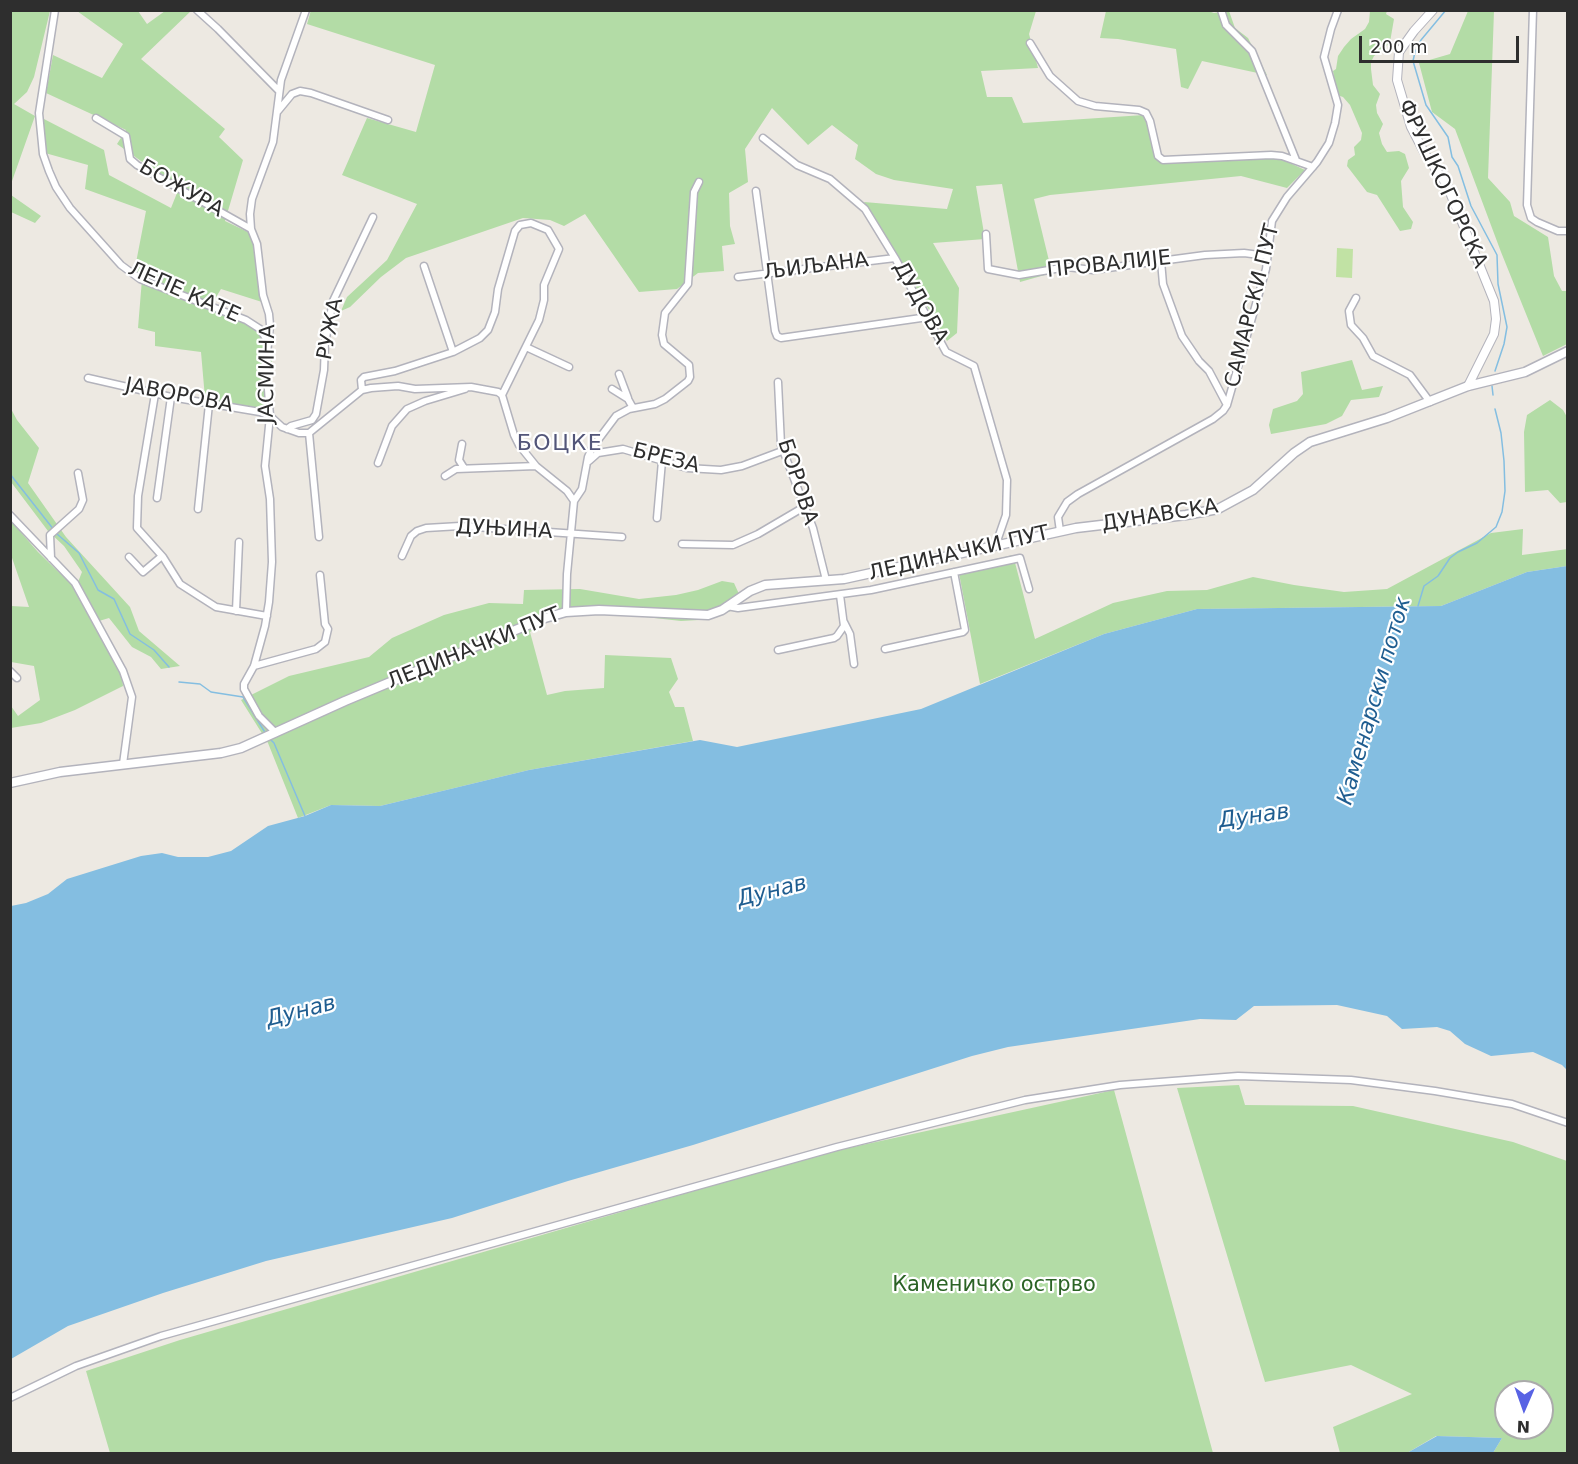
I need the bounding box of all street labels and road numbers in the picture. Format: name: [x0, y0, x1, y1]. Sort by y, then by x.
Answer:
street label: ФРУШКОГОРСКА: [1392, 96, 1492, 272]
street label: БОЖУРА: [134, 155, 228, 223]
street label: САМАРСКИ ПУТ: [1221, 222, 1285, 390]
street label: ПРОВАЛИЈЕ: [1046, 246, 1172, 284]
street label: ЉИЉАНА: [762, 248, 870, 286]
street label: ЛЕПЕ КАТЕ: [124, 257, 244, 329]
street label: ДУДОВА: [887, 257, 953, 349]
street label: РУЖА: [313, 296, 349, 362]
street label: ЈАСМИНА: [255, 324, 281, 424]
street label: ЈАВОРОВА: [123, 373, 235, 419]
street label: БОРОВА: [771, 436, 823, 528]
street label: БРЕЗА: [630, 439, 702, 479]
street label: ДУНАВСКА: [1100, 494, 1220, 538]
street label: ДУЊИНА: [455, 515, 553, 545]
street label: ЛЕДИНАЧКИ ПУТ: [866, 521, 1052, 587]
street label: ЛЕДИНАЧКИ ПУТ: [384, 603, 564, 695]

